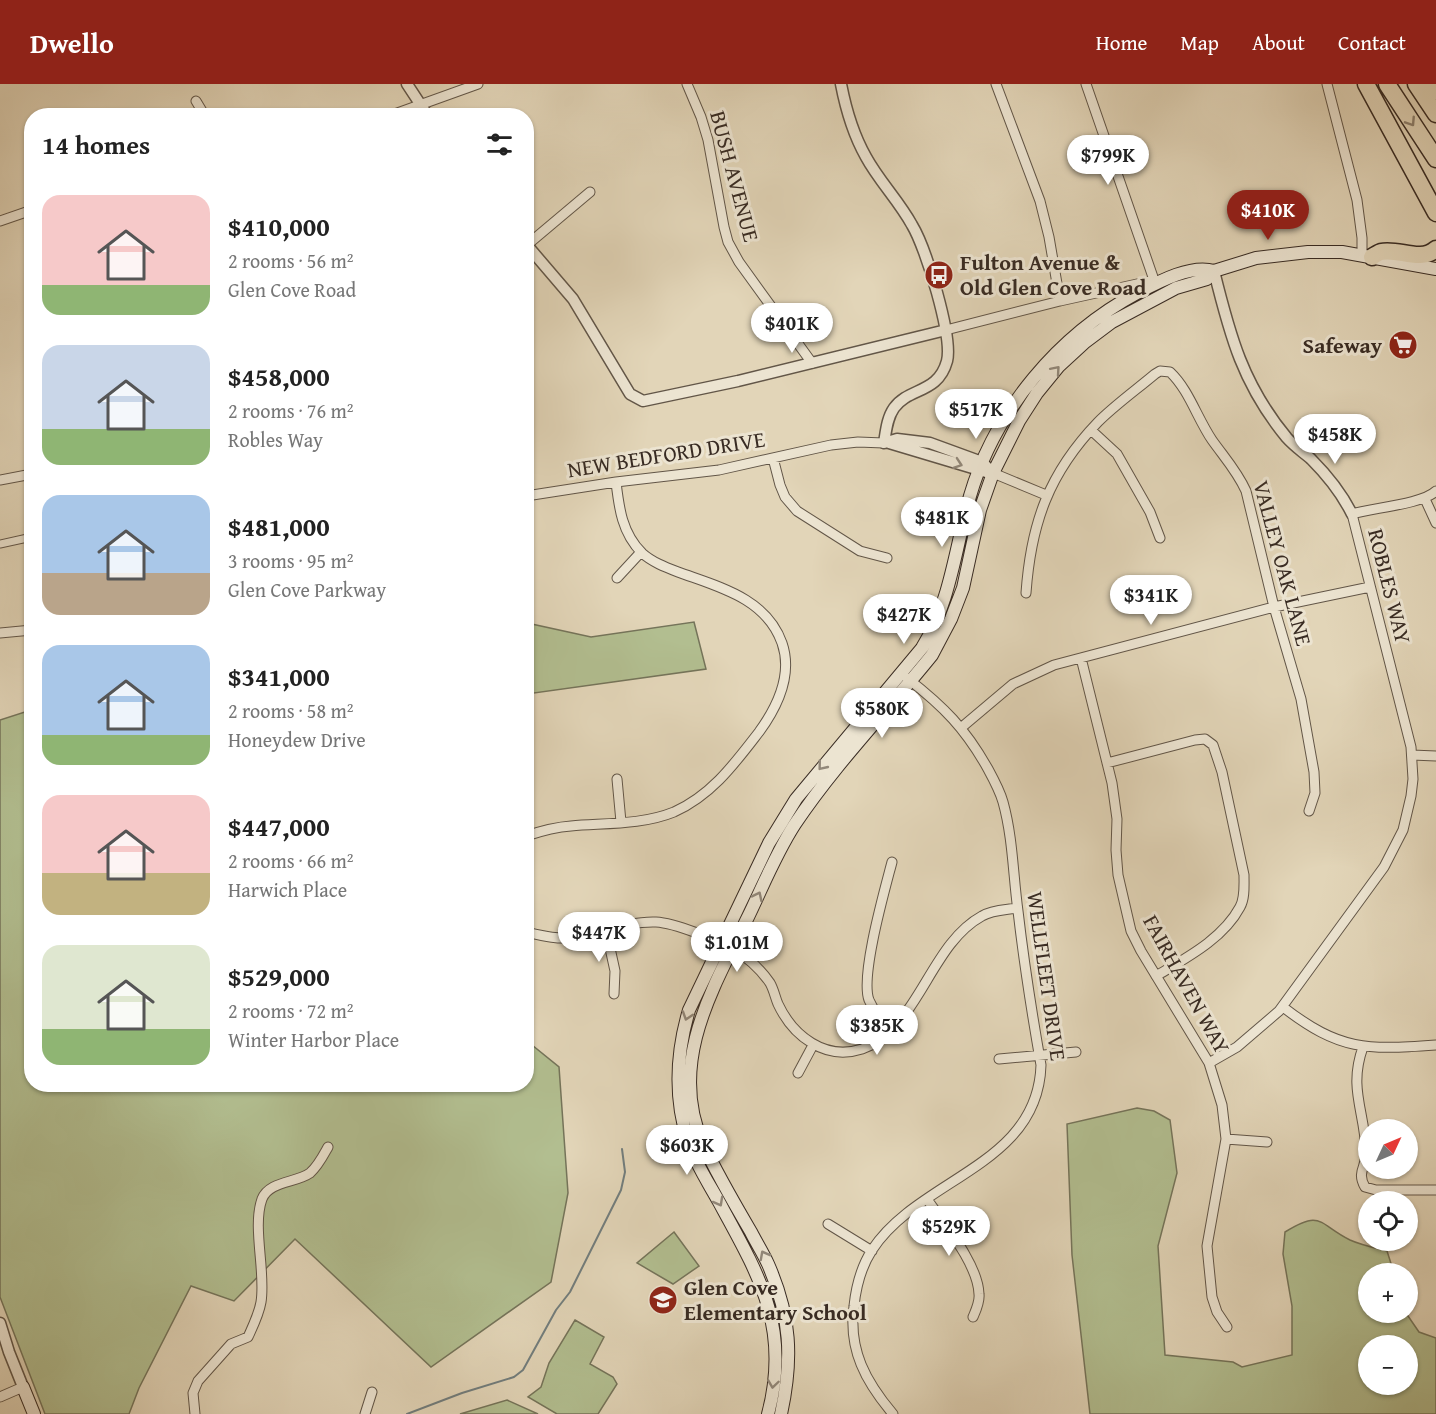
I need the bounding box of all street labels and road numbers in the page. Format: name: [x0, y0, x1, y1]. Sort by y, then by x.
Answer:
street label: BUSH AVENUE: [702, 107, 768, 245]
street label: NEW BEDFORD DRIVE: [565, 423, 767, 485]
street label: VALLEY OAK LANE: [1246, 477, 1320, 649]
street label: ROBLES WAY: [1360, 525, 1420, 647]
street label: WELLFLEET DRIVE: [1019, 889, 1075, 1063]
street label: FAIRHAVEN WAY: [1136, 909, 1238, 1059]

